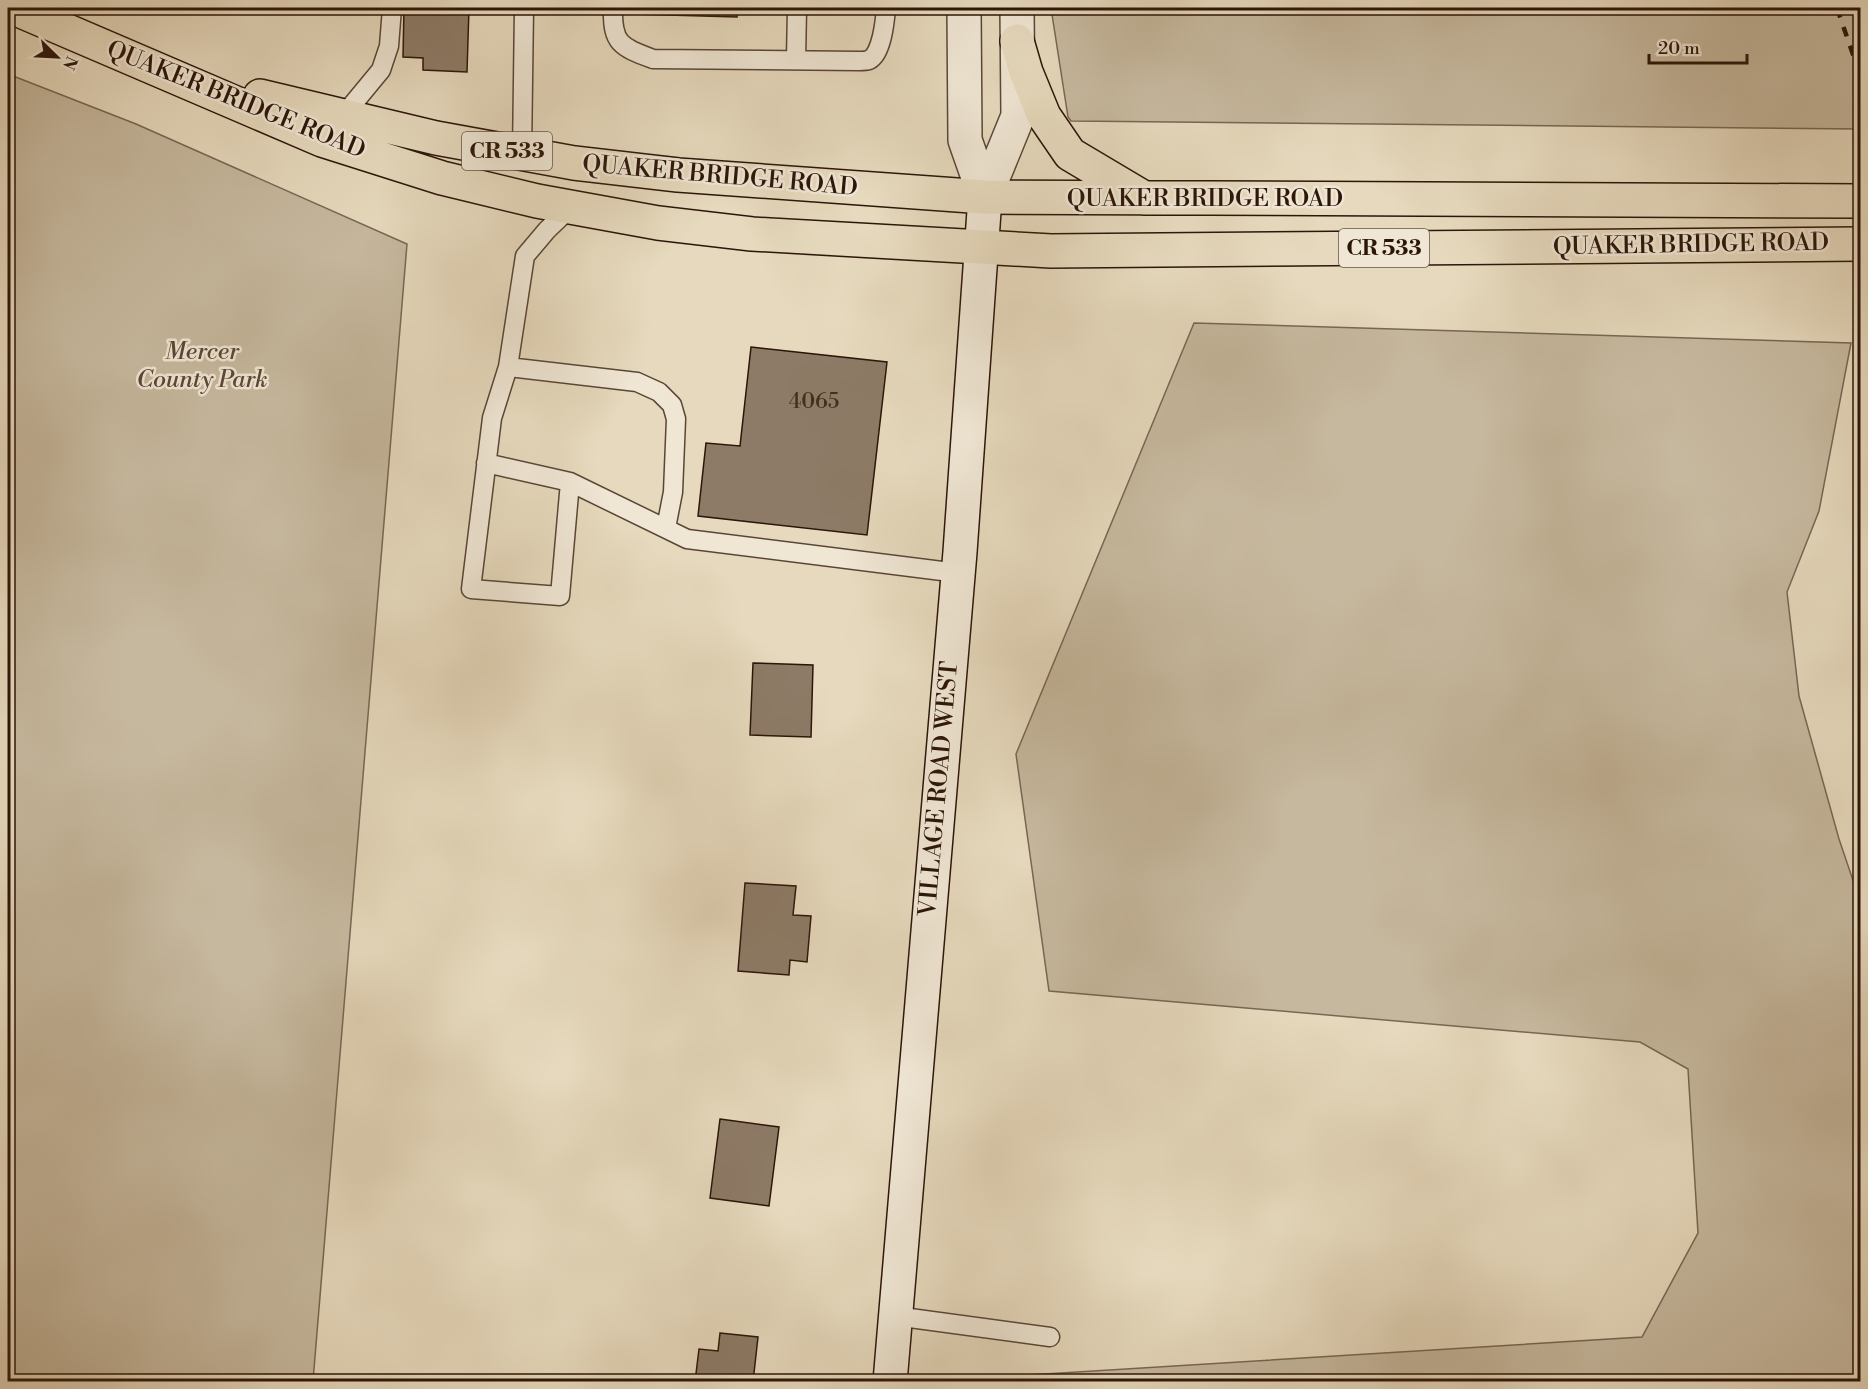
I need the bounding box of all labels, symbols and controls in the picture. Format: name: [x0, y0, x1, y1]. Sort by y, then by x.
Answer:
north arrow: [27, 27, 87, 87]
scale bar: [1649, 27, 1746, 65]
street label: QUAKER BRIDGE ROAD: [102, 34, 370, 166]
text: 20 m: [1658, 37, 1700, 60]
text: N: [58, 53, 81, 73]
road number: CR 533: [462, 132, 552, 170]
street label: QUAKER BRIDGE ROAD: [581, 149, 859, 203]
street label: QUAKER BRIDGE ROAD: [1067, 184, 1343, 214]
street label: QUAKER BRIDGE ROAD: [1553, 228, 1829, 262]
road number: CR 533: [1339, 229, 1429, 267]
park label: Mercer County Park: [137, 337, 268, 395]
house number: 4065: [789, 389, 839, 415]
street label: VILLAGE ROAD WEST: [913, 660, 965, 919]

